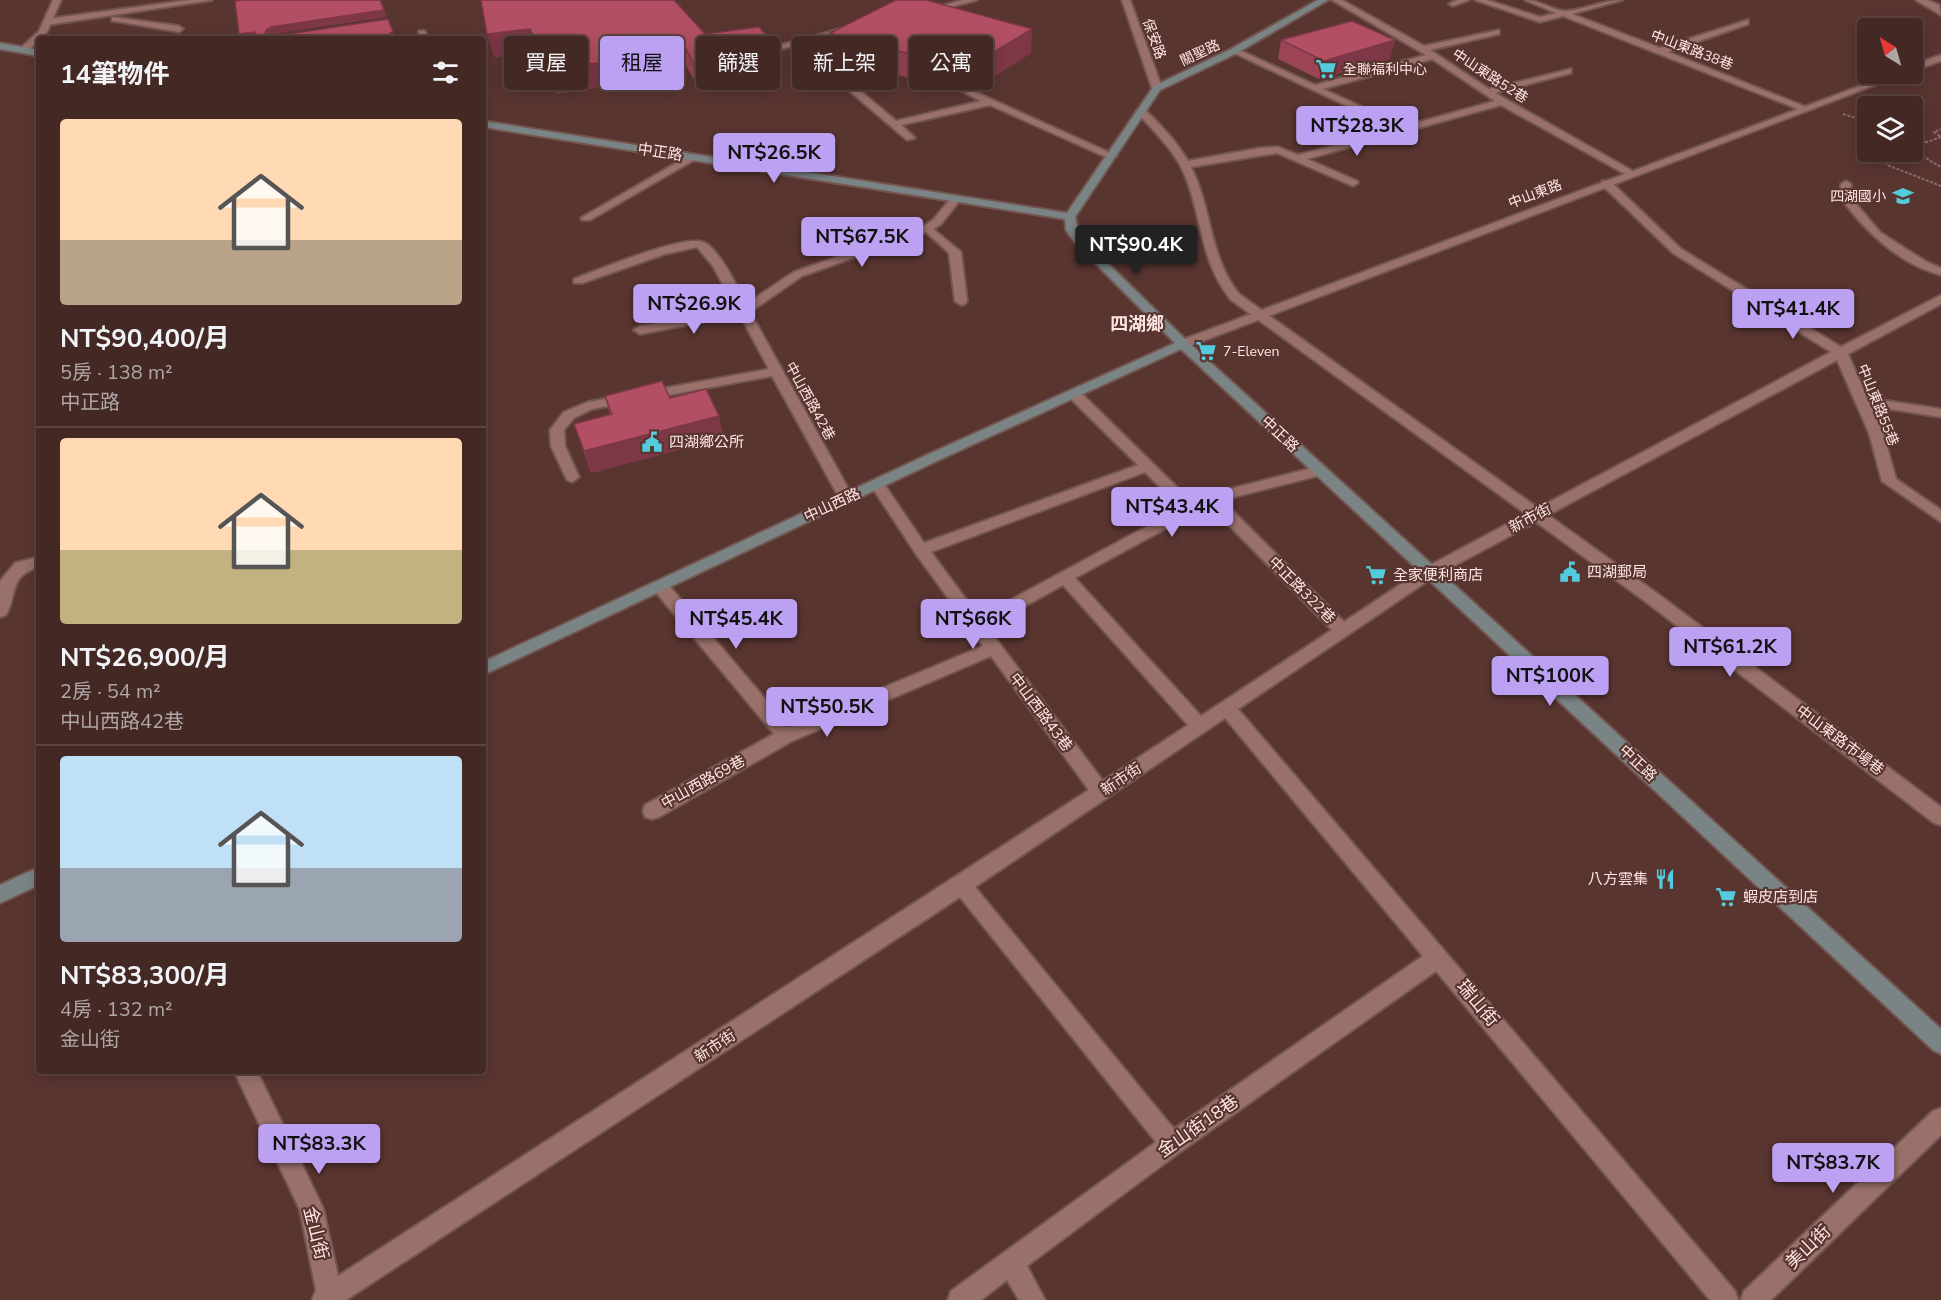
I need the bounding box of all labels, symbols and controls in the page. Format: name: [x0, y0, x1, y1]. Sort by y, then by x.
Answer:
street label: 保安路: [1138, 16, 1170, 62]
north arrow: [1857, 18, 1923, 84]
map controls: [1857, 18, 1923, 162]
street label: 中山東路38巷: [1648, 26, 1736, 74]
chip: 買屋: [504, 36, 588, 90]
chip: 租屋: [600, 36, 684, 90]
chip: 篩選: [696, 36, 780, 90]
chip: 新上架: [792, 36, 897, 90]
chip: 公寓: [909, 36, 993, 90]
street label: 關聖路: [1177, 36, 1223, 70]
street label: 中山東路52巷: [1448, 44, 1532, 108]
icon: filters: [429, 56, 462, 89]
text: 14筆物件: [60, 57, 169, 92]
supermarket icon: 全聯福利中心: [1314, 57, 1338, 81]
place label: 全聯福利中心: [1343, 60, 1427, 79]
button: layers: [1857, 96, 1923, 162]
pin: NT$28.3K: [1295, 106, 1419, 157]
text: NT$28.3K: [1310, 112, 1404, 139]
pin: NT$26.5K: [712, 133, 836, 184]
street label: 中正路: [636, 139, 684, 165]
text: NT$26.5K: [727, 139, 821, 166]
icon: home: [207, 158, 315, 266]
street label: 中山東路: [1505, 175, 1565, 213]
school or university icon: 四湖國小: [1891, 184, 1915, 208]
place label: 四湖國小: [1830, 187, 1886, 206]
pin: NT$67.5K: [800, 217, 924, 268]
text: NT$67.5K: [815, 223, 909, 250]
pin: NT$90.4K: [1074, 225, 1198, 276]
text: NT$90.4K: [1089, 231, 1183, 258]
pin: NT$26.9K: [632, 284, 756, 335]
pin: NT$41.4K: [1731, 289, 1855, 340]
text: NT$26.9K: [647, 290, 741, 317]
text: NT$41.4K: [1746, 295, 1840, 322]
district label: 四湖鄉: [1110, 312, 1164, 336]
text: NT$90,400/月: [60, 321, 230, 356]
supermarket icon: 7-Eleven: [1194, 339, 1218, 363]
place label: 7-Eleven: [1223, 342, 1279, 361]
street label: 中山西路42巷: [781, 358, 839, 444]
text: 5房 · 138 m²: [60, 359, 173, 386]
street label: 中山東路55巷: [1853, 361, 1903, 449]
text: 中正路: [60, 389, 120, 416]
street label: 中正路: [1257, 411, 1303, 457]
public building icon: 四湖鄉公所: [640, 430, 664, 454]
place label: 四湖鄉公所: [669, 432, 744, 452]
icon: home: [207, 477, 315, 585]
street label: 中山西路: [801, 483, 863, 527]
pin: NT$43.4K: [1110, 487, 1234, 538]
text: NT$43.4K: [1125, 493, 1219, 520]
street label: 新市街: [1505, 499, 1555, 537]
street label: 中正路322巷: [1264, 552, 1340, 628]
public building icon: 四湖郵局: [1558, 560, 1582, 584]
place label: 四湖郵局: [1587, 562, 1647, 582]
supermarket icon: 全家便利商店: [1364, 563, 1388, 587]
place label: 全家便利商店: [1393, 565, 1483, 585]
pin: NT$45.4K: [674, 599, 798, 650]
pin: NT$66K: [924, 599, 1022, 650]
text: NT$45.4K: [689, 605, 783, 632]
text: NT$66K: [935, 605, 1011, 632]
pin: NT$61.2K: [1668, 627, 1792, 678]
text: NT$61.2K: [1683, 633, 1777, 660]
text: NT$26,900/月: [60, 640, 230, 675]
pin: NT$100K: [1495, 656, 1605, 707]
text: NT$100K: [1506, 662, 1594, 689]
street label: 中山西路43巷: [1005, 669, 1077, 755]
text: 2房 · 54 m²: [60, 678, 161, 705]
pin: NT$50.5K: [765, 687, 889, 738]
text: NT$50.5K: [780, 693, 874, 720]
street label: 中山東路市場巷: [1792, 700, 1888, 780]
text: 中山西路42巷: [60, 708, 184, 735]
street label: 中正路: [1615, 740, 1661, 786]
street label: 中山西路69巷: [657, 751, 749, 813]
street label: 新市街: [1097, 758, 1145, 800]
icon: home: [207, 795, 315, 903]
restaurant icon: 八方雲集: [1653, 867, 1677, 891]
place label: 八方雲集: [1588, 869, 1648, 889]
supermarket icon: 蝦皮店到店: [1714, 885, 1738, 909]
place label: 蝦皮店到店: [1743, 887, 1818, 907]
text: NT$83,300/月: [60, 958, 230, 993]
street label: 瑞山街: [1451, 975, 1505, 1031]
text: 4房 · 132 m²: [60, 996, 173, 1023]
street label: 新市街: [691, 1025, 739, 1067]
text: 金山街: [60, 1026, 120, 1053]
street label: 金山街18巷: [1153, 1089, 1243, 1163]
pin: NT$83.3K: [257, 1124, 381, 1175]
text: NT$83.3K: [272, 1130, 366, 1157]
pin: NT$83.7K: [1771, 1143, 1895, 1194]
text: NT$83.7K: [1786, 1149, 1880, 1176]
street label: 金山街: [298, 1204, 334, 1262]
street label: 美山街: [1780, 1220, 1836, 1274]

